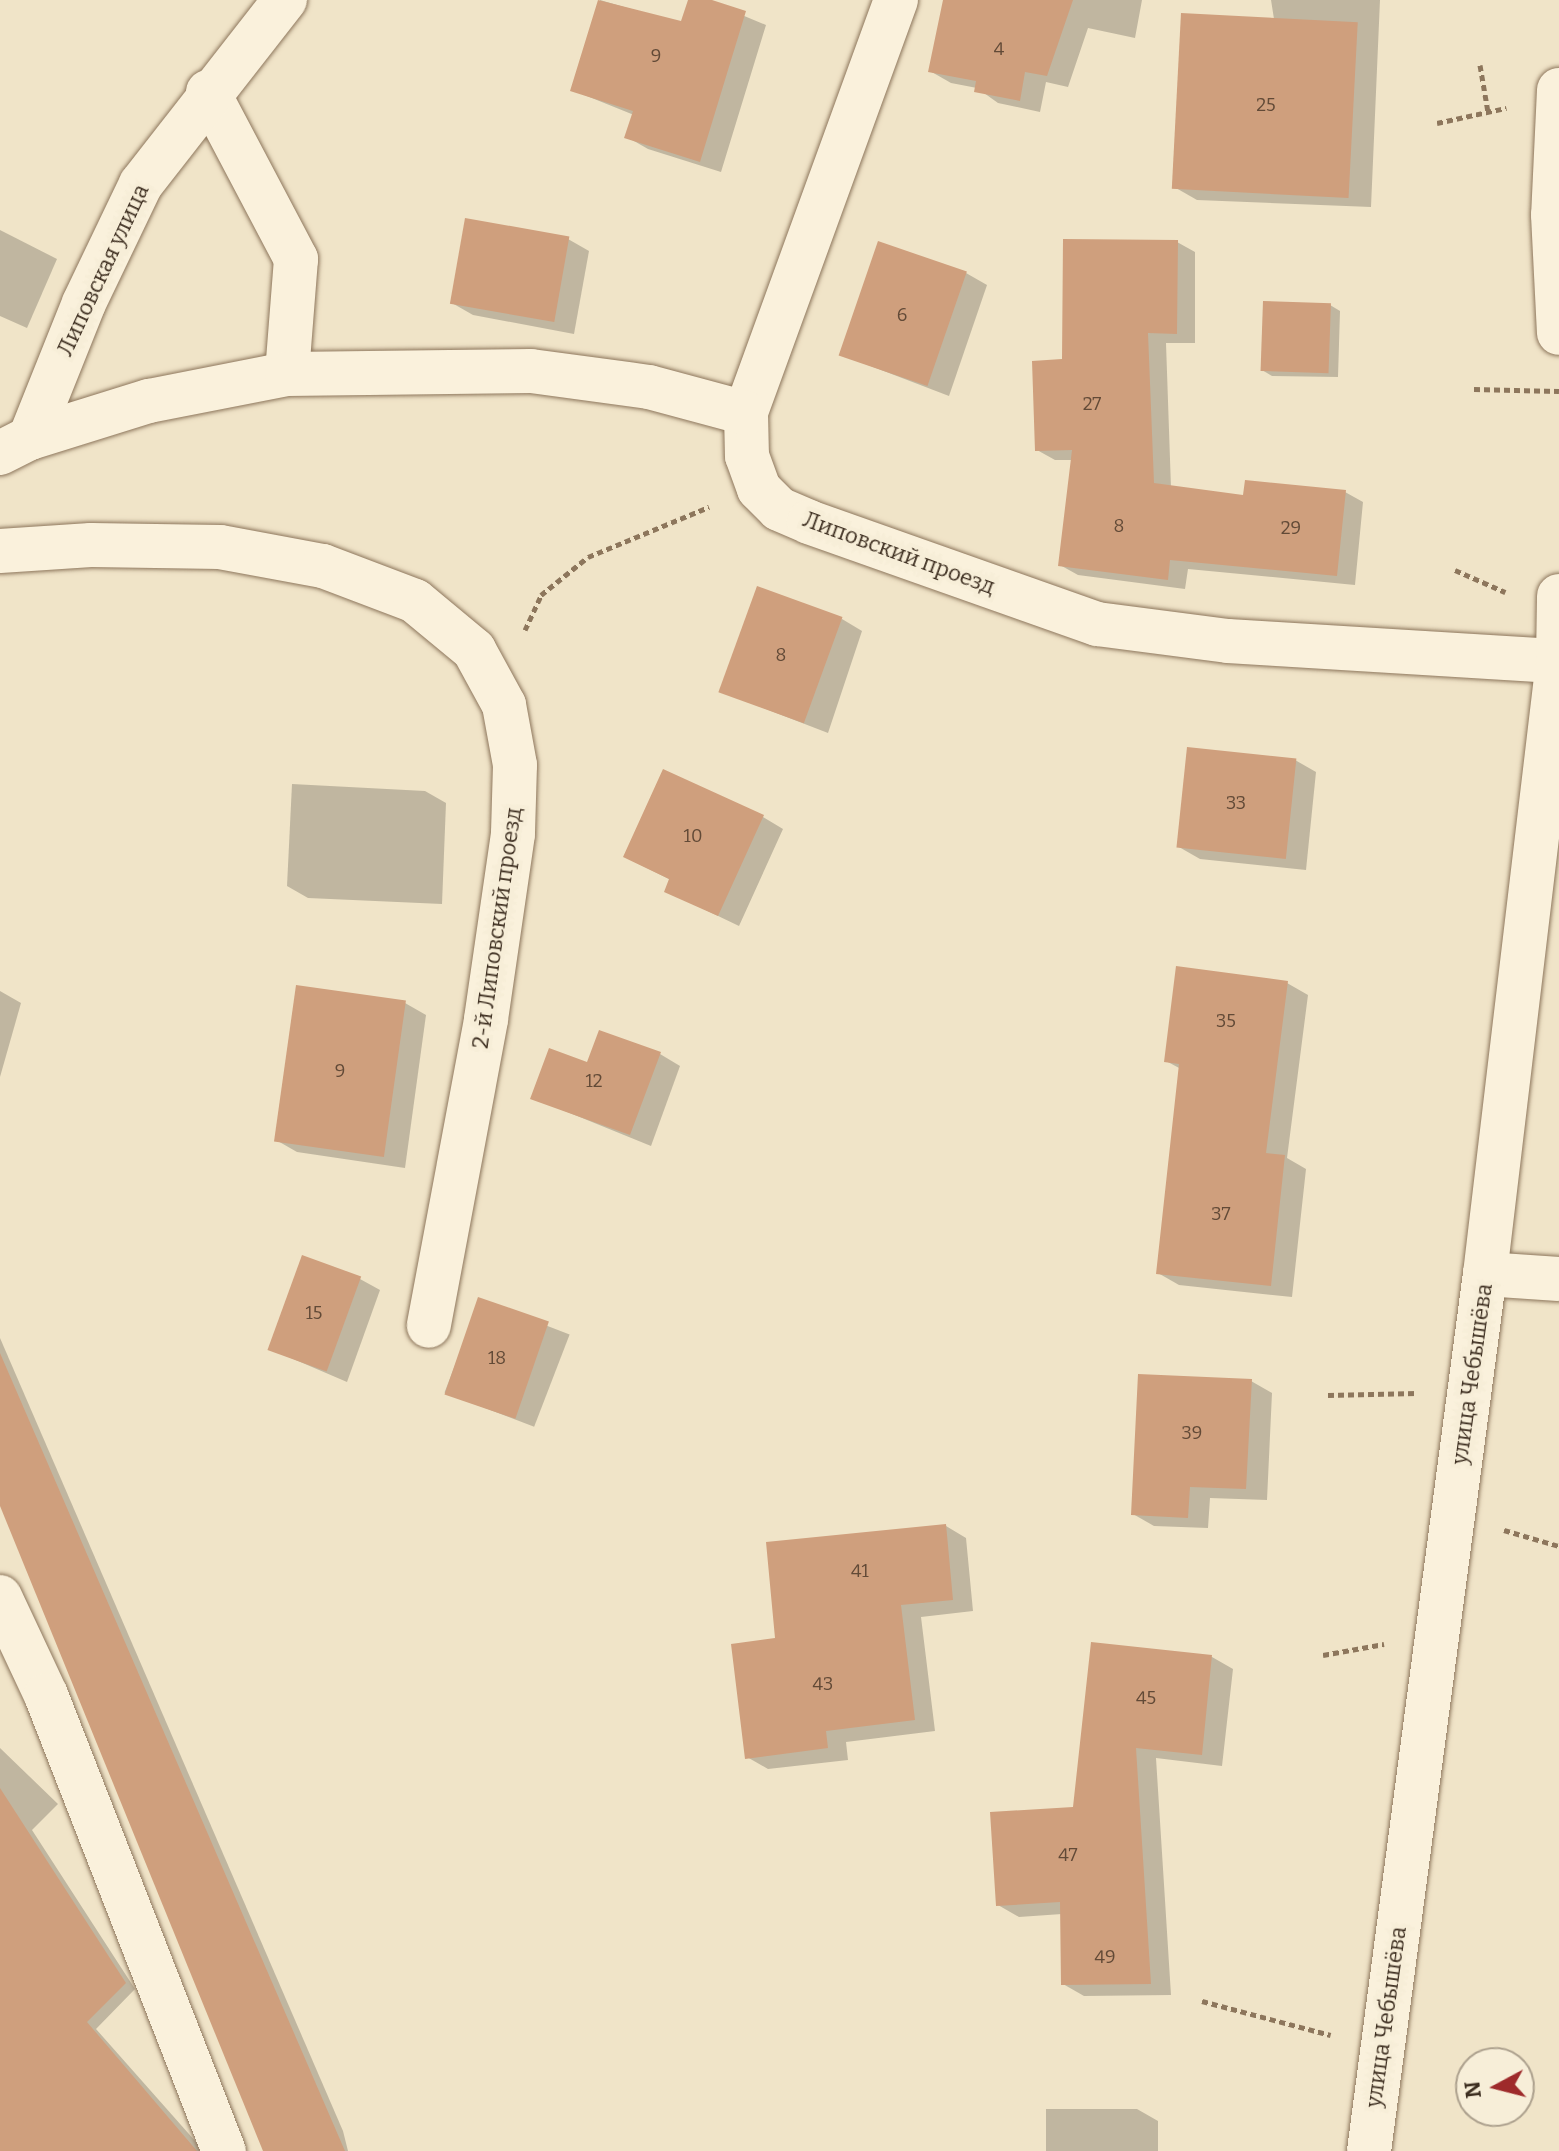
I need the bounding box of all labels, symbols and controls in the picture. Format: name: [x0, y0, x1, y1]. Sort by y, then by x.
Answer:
house number: 4: [994, 38, 1004, 60]
house number: 9: [651, 45, 661, 67]
house number: 25: [1256, 94, 1276, 116]
street label: Липовская улица: [52, 180, 154, 360]
house number: 6: [897, 304, 907, 326]
house number: 27: [1083, 393, 1101, 415]
street label: Липовский проезд: [799, 506, 999, 600]
house number: 8: [1114, 515, 1124, 537]
house number: 29: [1281, 517, 1301, 539]
house number: 8: [776, 644, 786, 666]
house number: 33: [1226, 792, 1246, 814]
street label: 2-й Липовский проезд: [467, 806, 527, 1050]
house number: 10: [684, 825, 702, 847]
house number: 35: [1216, 1010, 1236, 1032]
house number: 9: [335, 1060, 345, 1082]
house number: 12: [585, 1070, 603, 1092]
house number: 37: [1211, 1203, 1231, 1225]
street label: улица Чебышёва: [1446, 1282, 1498, 1466]
house number: 15: [306, 1302, 322, 1324]
house number: 18: [488, 1347, 506, 1369]
house number: 39: [1182, 1422, 1202, 1444]
house number: 41: [851, 1560, 869, 1582]
house number: 43: [813, 1673, 833, 1695]
house number: 45: [1136, 1687, 1156, 1709]
house number: 47: [1058, 1844, 1078, 1866]
street label: улица Чебышёва: [1360, 1925, 1412, 2109]
house number: 49: [1094, 1946, 1116, 1968]
north arrow: [1455, 2047, 1535, 2127]
text: N: [1458, 2080, 1487, 2100]

